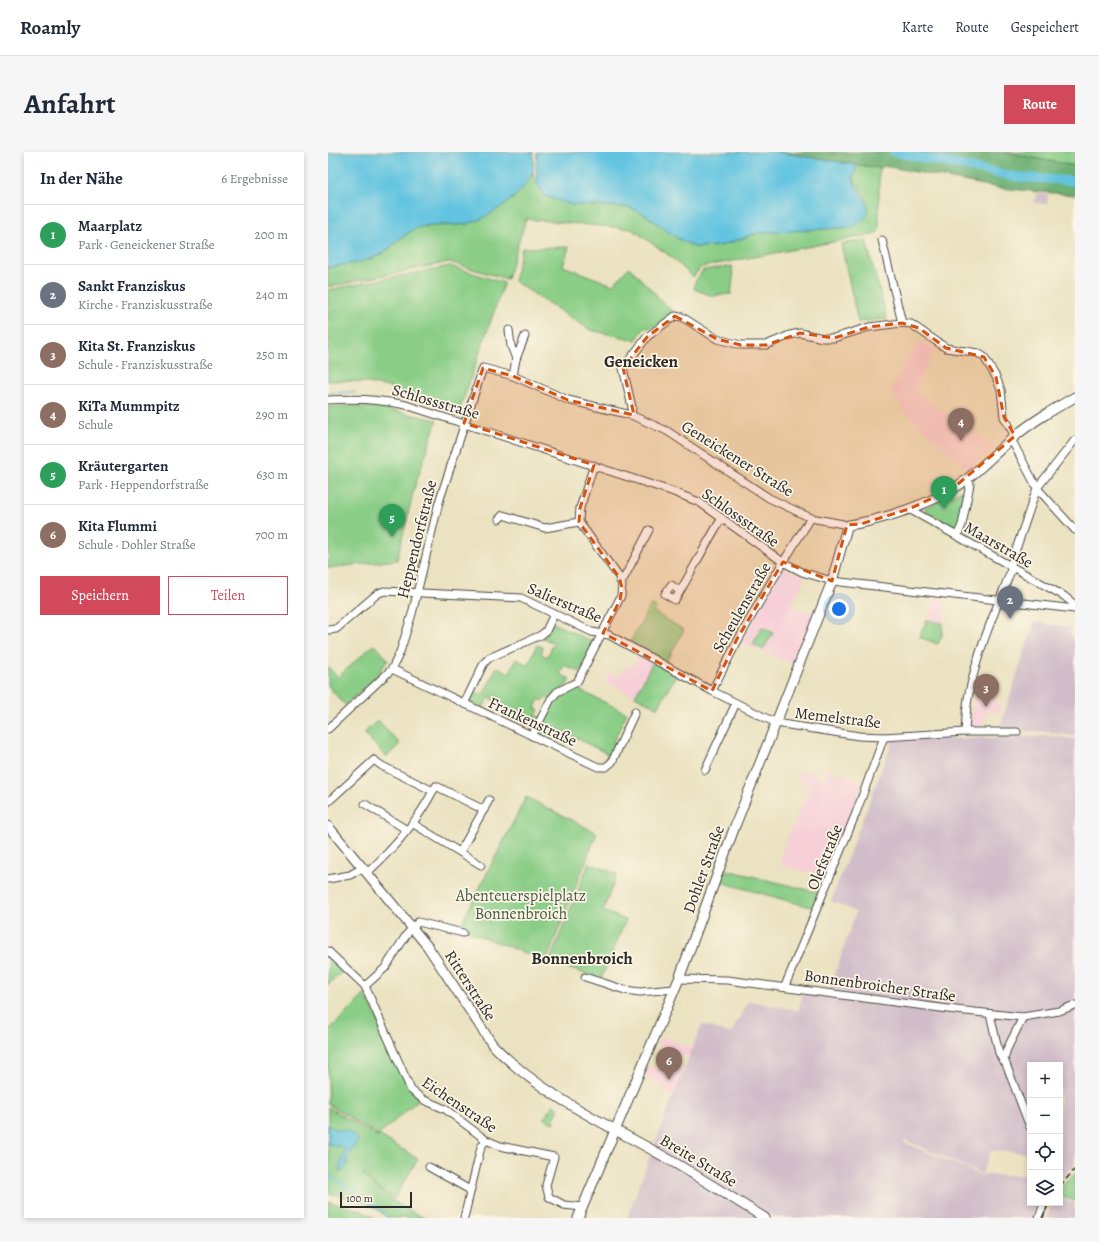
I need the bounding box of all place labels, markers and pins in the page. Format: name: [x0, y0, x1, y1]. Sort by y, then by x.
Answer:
pin: 4: [948, 408, 974, 441]
pin: 1: [931, 476, 957, 509]
pin: 5: [379, 504, 405, 537]
pin: 2: [997, 586, 1023, 619]
pin: 3: [973, 674, 999, 707]
pin: 6: [656, 1047, 682, 1080]

